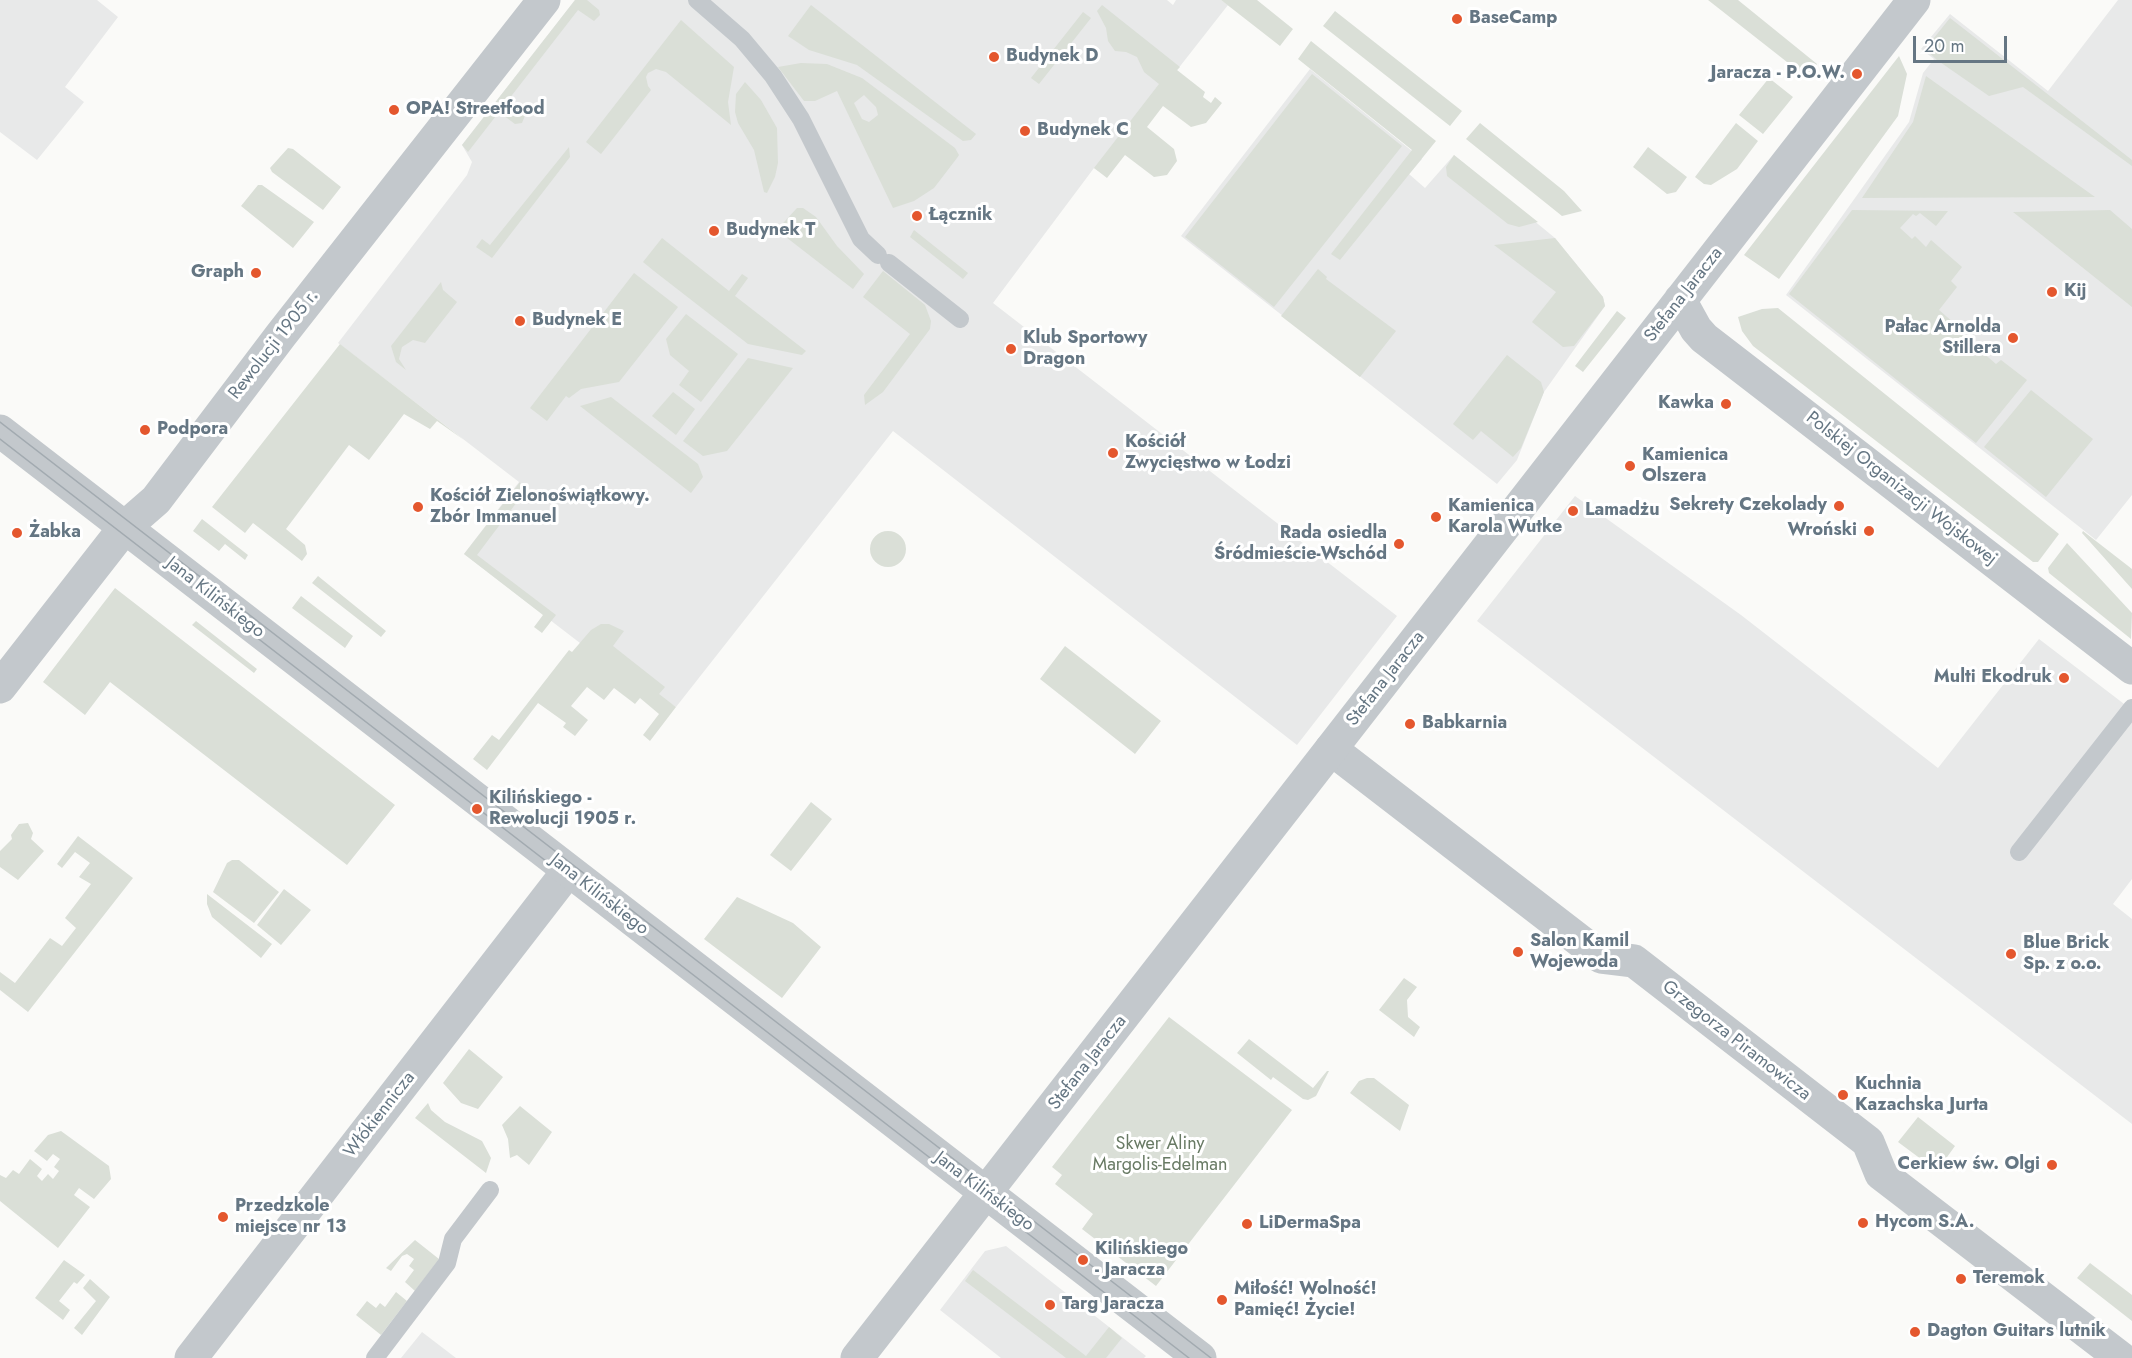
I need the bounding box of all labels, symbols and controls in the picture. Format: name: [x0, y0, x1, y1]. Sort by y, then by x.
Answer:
place label: BaseCamp: [1469, 8, 1557, 30]
marker: BaseCamp: [1450, 12, 1464, 26]
scale bar: [1916, 24, 2010, 62]
text: 20 m: [1924, 33, 1964, 59]
place label: Budynek D: [1006, 46, 1098, 68]
marker: Budynek D: [987, 50, 1001, 64]
place label: Jaracza - P.O.W.: [1711, 63, 1845, 85]
marker: Jaracza - P.O.W.: [1850, 67, 1864, 81]
place label: OPA! Streetfood: [406, 99, 545, 121]
marker: OPA! Streetfood: [387, 103, 401, 117]
place label: Budynek C: [1037, 120, 1129, 142]
marker: Budynek C: [1018, 124, 1032, 138]
place label: Łącznik: [929, 205, 992, 227]
marker: Łącznik: [910, 209, 924, 223]
place label: Budynek T: [726, 220, 815, 242]
marker: Budynek T: [707, 224, 721, 238]
street label: Stefana Jaracza: [1640, 243, 1728, 347]
place label: Graph: [191, 262, 244, 284]
marker: Graph: [249, 266, 263, 280]
place label: Kij: [2064, 281, 2086, 303]
marker: Kij: [2045, 285, 2059, 299]
street label: Rewolucji 1905 r.: [225, 286, 323, 404]
place label: Budynek E: [532, 310, 622, 332]
marker: Budynek E: [513, 314, 527, 328]
place label: Pałac Arnolda Stillera: [1885, 317, 2001, 360]
place label: Klub Sportowy Dragon: [1023, 328, 1147, 370]
marker: Pałac Arnolda Stillera: [2006, 331, 2020, 345]
marker: Klub Sportowy Dragon: [1004, 342, 1018, 356]
place label: Kawka: [1658, 393, 1714, 415]
marker: Kawka: [1719, 397, 1733, 411]
street label: Polskiej Organizacji Wojskowej: [1801, 408, 2001, 570]
place label: Podpora: [157, 419, 228, 441]
marker: Podpora: [138, 423, 152, 437]
place label: Kościół Zwycięstwo w Łodzi: [1125, 432, 1291, 474]
place label: Kamienica Olszera: [1642, 445, 1728, 488]
marker: Kościół Zwycięstwo w Łodzi: [1106, 446, 1120, 460]
marker: Kamienica Olszera: [1623, 459, 1637, 473]
place label: Kościół Zielonoświątkowy. Zbór Immanuel: [430, 486, 650, 528]
place label: Sekrety Czekolady: [1669, 495, 1827, 517]
place label: Kamienica Karola Wutke: [1448, 496, 1562, 538]
marker: Sekrety Czekolady: [1832, 499, 1846, 513]
marker: Kościół Zielonoświątkowy. Zbór Immanuel: [411, 500, 425, 514]
place label: Lamadżu: [1585, 500, 1660, 522]
marker: Lamadżu: [1566, 504, 1580, 518]
marker: Kamienica Karola Wutke: [1429, 510, 1443, 524]
place label: Wroński: [1787, 520, 1857, 542]
place label: Żabka: [29, 522, 81, 544]
place label: Rada osiedla Śródmieście-Wschód: [1214, 523, 1387, 566]
marker: Wroński: [1862, 524, 1876, 538]
marker: Żabka: [10, 526, 24, 540]
marker: Rada osiedla Śródmieście-Wschód: [1392, 537, 1406, 551]
street label: Jana Kilińskiego: [162, 553, 268, 643]
street label: Stefana Jaracza: [1342, 627, 1430, 731]
place label: Multi Ekodruk: [1934, 667, 2052, 689]
marker: Multi Ekodruk: [2057, 671, 2071, 685]
place label: Babkarnia: [1422, 713, 1507, 735]
marker: Babkarnia: [1403, 717, 1417, 731]
place label: Kilińskiego - Rewolucji 1905 r.: [489, 788, 636, 830]
marker: Kilińskiego - Rewolucji 1905 r.: [470, 802, 484, 816]
street label: Jana Kilińskiego: [546, 850, 652, 940]
place label: Salon Kamil Wojewoda: [1530, 931, 1629, 974]
place label: Blue Brick Sp. z o.o.: [2023, 933, 2109, 976]
marker: Salon Kamil Wojewoda: [1511, 945, 1525, 959]
marker: Blue Brick Sp. z o.o.: [2004, 947, 2018, 961]
street label: Grzegorza Piramowicza: [1657, 976, 1815, 1106]
street label: Stefana Jaracza: [1044, 1011, 1132, 1115]
street label: Włókiennicza: [340, 1068, 420, 1162]
place label: Kuchnia Kazachska Jurta: [1855, 1074, 1988, 1116]
marker: Kuchnia Kazachska Jurta: [1836, 1088, 1850, 1102]
park label: Skwer Aliny Margolis-Edelman: [1093, 1134, 1227, 1176]
street label: Jana Kilińskiego: [930, 1148, 1038, 1236]
place label: Cerkiew św. Olgi: [1898, 1154, 2040, 1176]
marker: Cerkiew św. Olgi: [2045, 1158, 2059, 1172]
place label: Przedzkole miejsce nr 13: [235, 1196, 346, 1238]
marker: Przedzkole miejsce nr 13: [216, 1210, 230, 1224]
place label: Hycom S.A.: [1875, 1212, 1975, 1234]
place label: LiDermaSpa: [1259, 1213, 1361, 1235]
marker: Hycom S.A.: [1856, 1216, 1870, 1230]
marker: LiDermaSpa: [1240, 1217, 1254, 1231]
place label: Kilińskiego - Jaracza: [1095, 1239, 1188, 1282]
marker: Kilińskiego - Jaracza: [1076, 1253, 1090, 1267]
place label: Teremok: [1973, 1268, 2045, 1290]
marker: Teremok: [1954, 1272, 1968, 1286]
place label: Miłość! Wolność! Pamięć! Życie!: [1234, 1279, 1377, 1322]
marker: Miłość! Wolność! Pamięć! Życie!: [1215, 1293, 1229, 1307]
place label: Targ Jaracza: [1062, 1294, 1164, 1316]
marker: Targ Jaracza: [1043, 1298, 1057, 1312]
place label: Dagton Guitars lutnik: [1927, 1321, 2106, 1343]
marker: Dagton Guitars lutnik: [1908, 1325, 1922, 1339]

